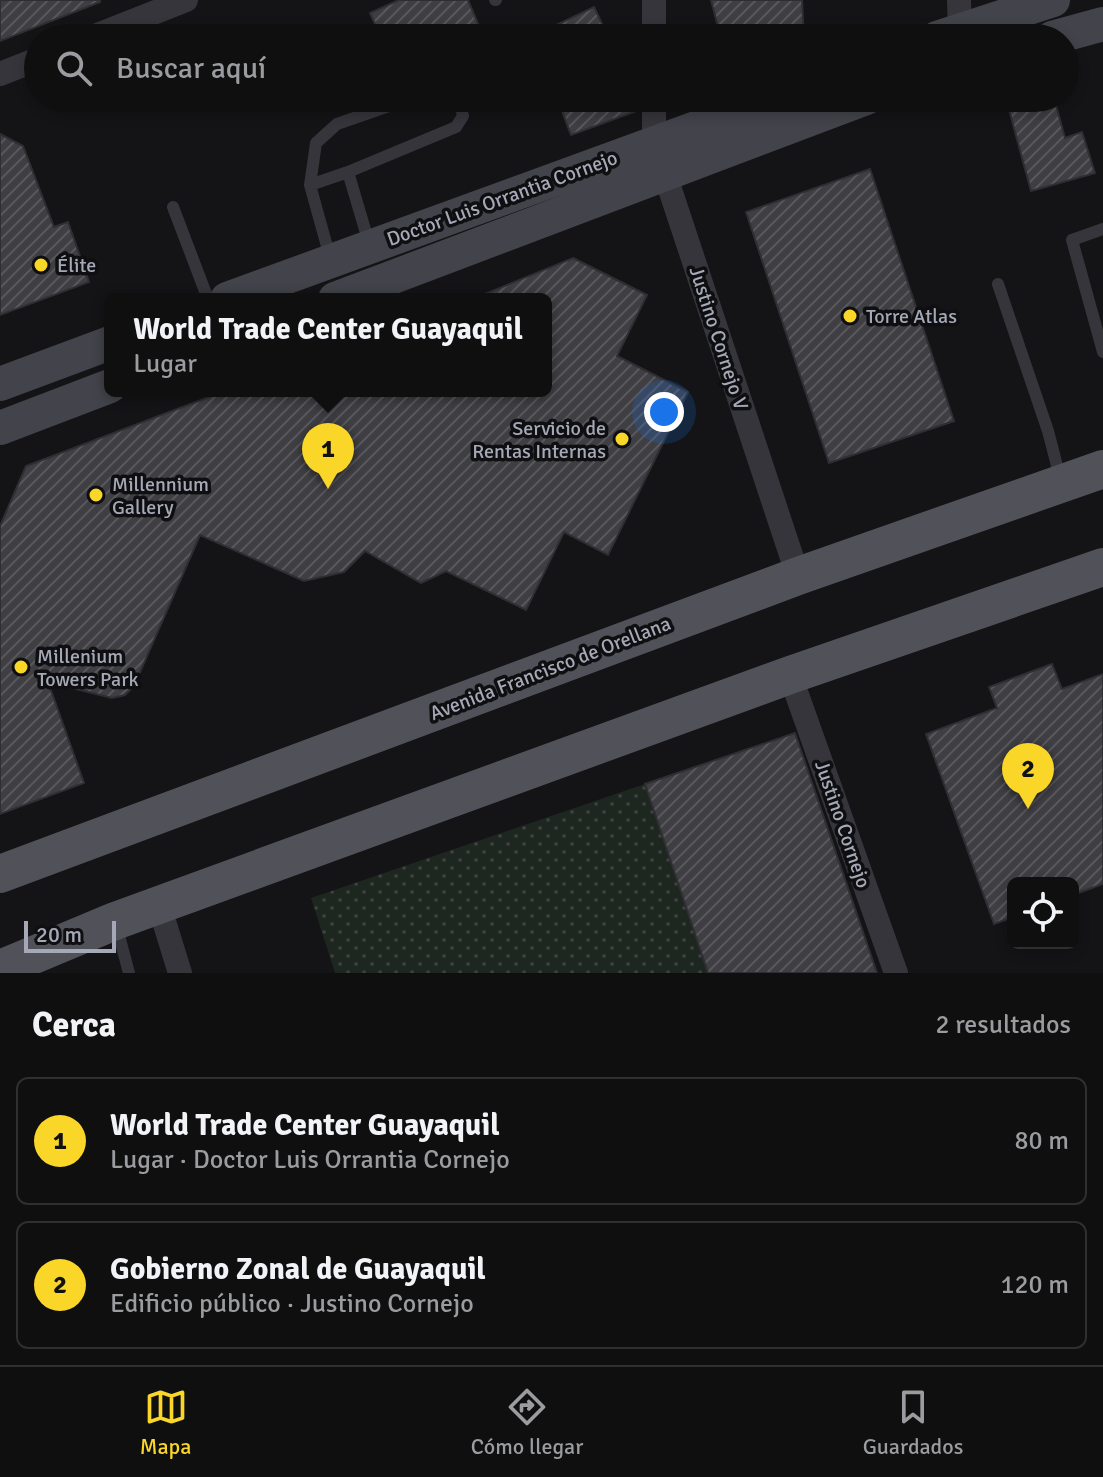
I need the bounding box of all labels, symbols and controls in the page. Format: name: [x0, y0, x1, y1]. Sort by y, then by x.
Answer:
search box: [24, 24, 1079, 112]
icon: search: [52, 46, 96, 90]
text: Buscar aquí: [116, 50, 266, 87]
street label: Doctor Luis Orrantia Cornejo: [383, 145, 621, 252]
place label: Élite: [57, 253, 96, 278]
marker: Élite: [32, 256, 50, 274]
street label: Justino Cornejo V: [684, 263, 754, 414]
popup: [104, 293, 552, 397]
place label: Torre Atlas: [866, 304, 957, 329]
marker: Torre Atlas: [841, 307, 859, 325]
text: World Trade Center Guayaquil: [133, 311, 523, 348]
text: Lugar: [133, 348, 197, 380]
your location: [644, 392, 684, 432]
place label: Servicio de Rentas Internas: [472, 416, 606, 464]
pin: 1: [302, 423, 354, 489]
marker: Servicio de Rentas Internas: [613, 430, 631, 448]
place label: Millennium Gallery: [112, 472, 209, 520]
marker: Millennium Gallery: [87, 486, 105, 504]
street label: Avenida Francisco de Orellana: [426, 611, 674, 726]
place label: Millenium Towers Park: [37, 644, 139, 692]
marker: Millenium Towers Park: [12, 658, 30, 676]
pin: 2: [1002, 743, 1054, 809]
street label: Justino Cornejo: [809, 757, 876, 891]
map controls: [1007, 877, 1079, 949]
button: locate: [1007, 877, 1079, 949]
scale bar: [24, 917, 116, 953]
text: 20 m: [36, 921, 82, 948]
text: Cerca: [32, 1004, 116, 1046]
text: 2 resultados: [935, 1009, 1071, 1041]
text: World Trade Center Guayaquil: [110, 1107, 500, 1144]
text: 1: [53, 1125, 67, 1157]
text: 80 m: [1014, 1125, 1069, 1157]
text: Lugar · Doctor Luis Orrantia Cornejo: [110, 1144, 510, 1176]
text: Gobierno Zonal de Guayaquil: [110, 1251, 486, 1288]
text: 2: [53, 1269, 67, 1301]
text: 120 m: [1000, 1269, 1069, 1301]
text: Edificio público · Justino Cornejo: [110, 1288, 474, 1320]
tab: Mapa: [140, 1385, 191, 1460]
tab: Cómo llegar: [471, 1385, 583, 1460]
tab: Guardados: [863, 1385, 963, 1460]

